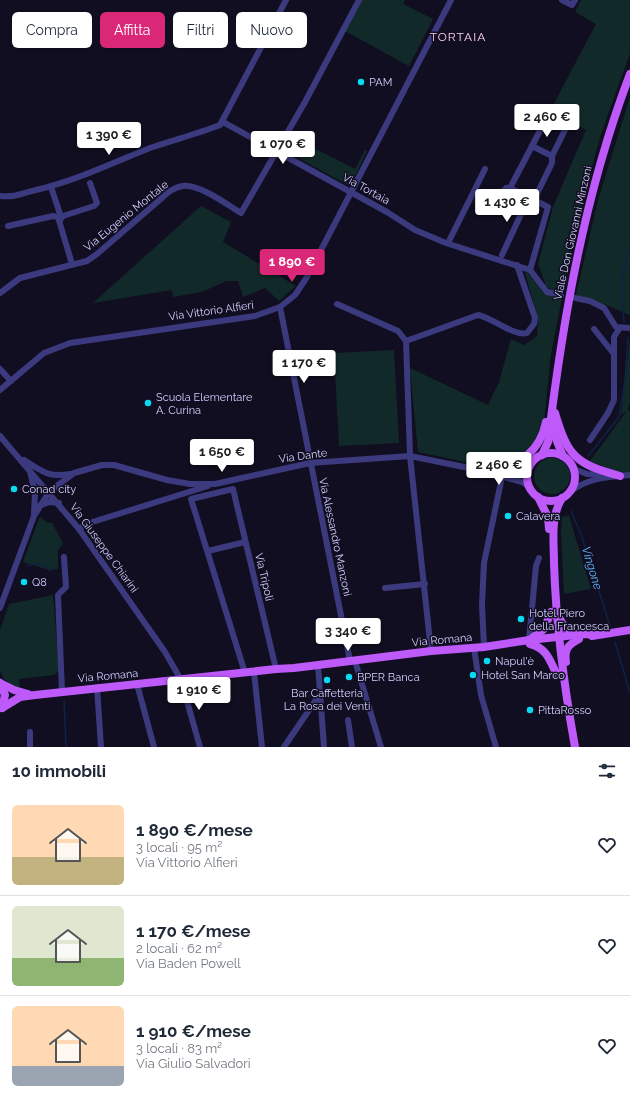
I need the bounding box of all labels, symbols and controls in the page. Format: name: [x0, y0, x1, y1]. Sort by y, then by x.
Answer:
chip: Compra: [12, 12, 92, 48]
chip: Affitta: [100, 12, 165, 48]
chip: Filtri: [173, 12, 228, 48]
chip: Nuovo: [236, 12, 307, 48]
district label: TORTAIA: [430, 30, 486, 44]
place label: PAM: [369, 76, 392, 89]
marker: PAM: [356, 77, 366, 87]
pin: 2 460 €: [510, 104, 584, 138]
text: 2 460 €: [523, 109, 571, 124]
pin: 1 390 €: [72, 122, 146, 156]
text: 1 390 €: [86, 127, 132, 142]
pin: 1 070 €: [246, 131, 320, 165]
text: 1 070 €: [260, 136, 306, 151]
street label: Viale Don Giovanni Minzoni: [551, 165, 595, 301]
street label: Via Tortaia: [340, 171, 392, 207]
street label: Via Eugenio Montale: [81, 178, 171, 254]
pin: 1 430 €: [470, 189, 544, 223]
text: 1 430 €: [484, 194, 530, 209]
pin: 1 890 €: [255, 249, 329, 283]
text: 1 890 €: [269, 254, 315, 269]
street label: Via Vittorio Alfieri: [168, 299, 254, 323]
pin: 1 170 €: [267, 350, 341, 384]
text: 1 170 €: [282, 355, 326, 370]
place label: Scuola Elementare A. Curina: [156, 391, 253, 417]
marker: Scuola Elementare A. Curina: [143, 398, 153, 408]
pin: 1 650 €: [185, 439, 259, 473]
text: 1 650 €: [199, 444, 245, 459]
street label: Via Dante: [278, 446, 329, 466]
pin: 2 460 €: [462, 452, 536, 486]
text: 2 460 €: [475, 457, 523, 472]
street label: Via Alessandro Manzoni: [316, 477, 354, 597]
place label: Conad city: [22, 483, 76, 496]
marker: Conad city: [9, 484, 19, 494]
street label: Via Giuseppe Chiarini: [67, 501, 141, 595]
place label: Calavera: [516, 510, 560, 523]
marker: Calavera: [503, 511, 513, 521]
water label: Vingone: [579, 545, 605, 592]
street label: Via Tripoli: [252, 552, 276, 602]
place label: Q8: [32, 576, 47, 589]
marker: Q8: [19, 577, 29, 587]
place label: Hotel Piero della Francesca: [529, 607, 609, 633]
marker: Hotel Piero della Francesca: [516, 614, 526, 624]
pin: 3 340 €: [311, 618, 385, 652]
text: 3 340 €: [325, 623, 371, 638]
street label: Via Romana: [411, 631, 473, 649]
place label: Napul'è: [495, 655, 534, 668]
marker: Napul'è: [482, 656, 492, 666]
street label: Via Romana: [77, 667, 139, 685]
place label: Hotel San Marco: [481, 669, 565, 682]
marker: Hotel San Marco: [468, 670, 478, 680]
place label: BPER Banca: [357, 671, 420, 684]
marker: BPER Banca: [344, 672, 354, 682]
marker: Bar Caffetteria La Rosa dei Venti: [322, 675, 332, 685]
pin: 1 910 €: [162, 677, 236, 711]
text: 1 910 €: [176, 682, 222, 697]
place label: Bar Caffetteria La Rosa dei Venti: [284, 687, 370, 713]
place label: PittaRosso: [538, 704, 592, 717]
marker: PittaRosso: [525, 705, 535, 715]
icon: filters: [596, 760, 618, 782]
text: 10 immobili: [12, 761, 106, 781]
text: 1 890 €/mese: [136, 820, 253, 840]
icon: home: [44, 821, 92, 869]
icon: heart: [596, 834, 618, 856]
text: 3 locali · 95 m²: [136, 840, 222, 855]
text: Via Vittorio Alfieri: [136, 855, 238, 870]
text: 1 170 €/mese: [136, 921, 250, 941]
icon: home: [44, 922, 92, 970]
icon: heart: [596, 935, 618, 957]
text: 2 locali · 62 m²: [136, 941, 222, 956]
text: Via Baden Powell: [136, 956, 241, 971]
text: 1 910 €/mese: [136, 1021, 251, 1041]
icon: home: [44, 1022, 92, 1070]
icon: heart: [596, 1035, 618, 1057]
text: 3 locali · 83 m²: [136, 1041, 222, 1056]
text: Via Giulio Salvadori: [136, 1056, 251, 1071]

